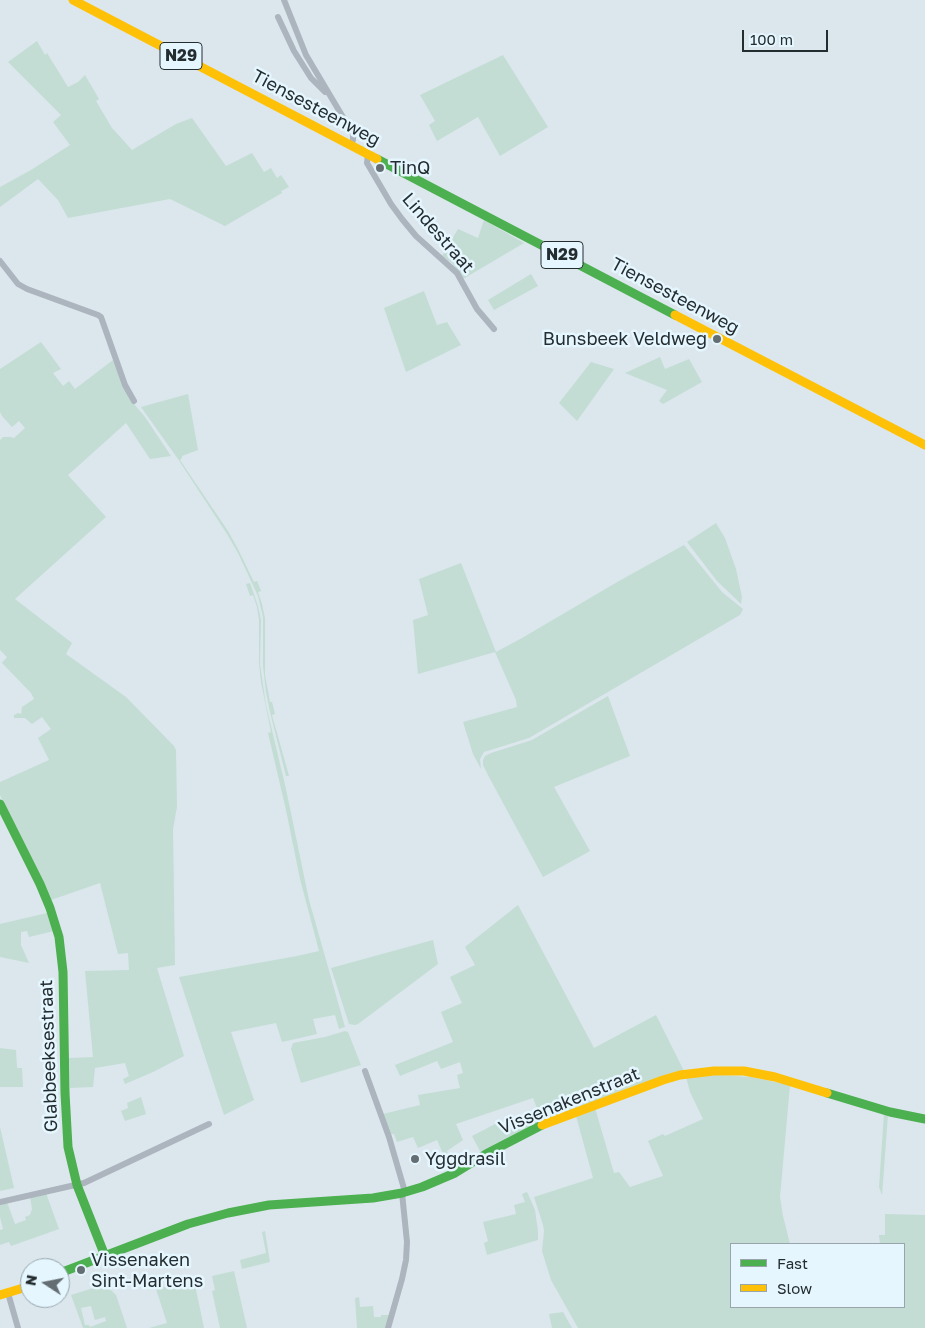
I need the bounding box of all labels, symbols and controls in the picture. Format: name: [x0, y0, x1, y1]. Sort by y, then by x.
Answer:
scale bar: [745, 20, 831, 52]
text: 100 m: [750, 30, 793, 48]
road number: N29: [160, 42, 202, 70]
street label: Tiensesteenweg: [248, 65, 384, 151]
place label: TinQ: [390, 157, 430, 179]
marker: TinQ: [374, 162, 386, 174]
street label: Lindestraat: [398, 189, 478, 277]
road number: N29: [541, 242, 583, 268]
street label: Tiensesteenweg: [607, 253, 743, 339]
place label: Bunsbeek Veldweg: [543, 328, 707, 350]
marker: Bunsbeek Veldweg: [711, 333, 723, 345]
street label: Glabbeeksestraat: [36, 979, 62, 1133]
street label: Vissenakenstraat: [495, 1063, 643, 1139]
place label: Yggdrasil: [425, 1148, 505, 1170]
marker: Yggdrasil: [409, 1153, 421, 1165]
legend: [730, 1243, 905, 1308]
place label: Vissenaken Sint-Martens: [91, 1249, 203, 1292]
text: Fast: [777, 1254, 808, 1272]
north arrow: [20, 1258, 70, 1308]
marker: Vissenaken Sint-Martens: [75, 1264, 87, 1276]
text: N: [21, 1273, 40, 1287]
text: Slow: [777, 1279, 812, 1297]

